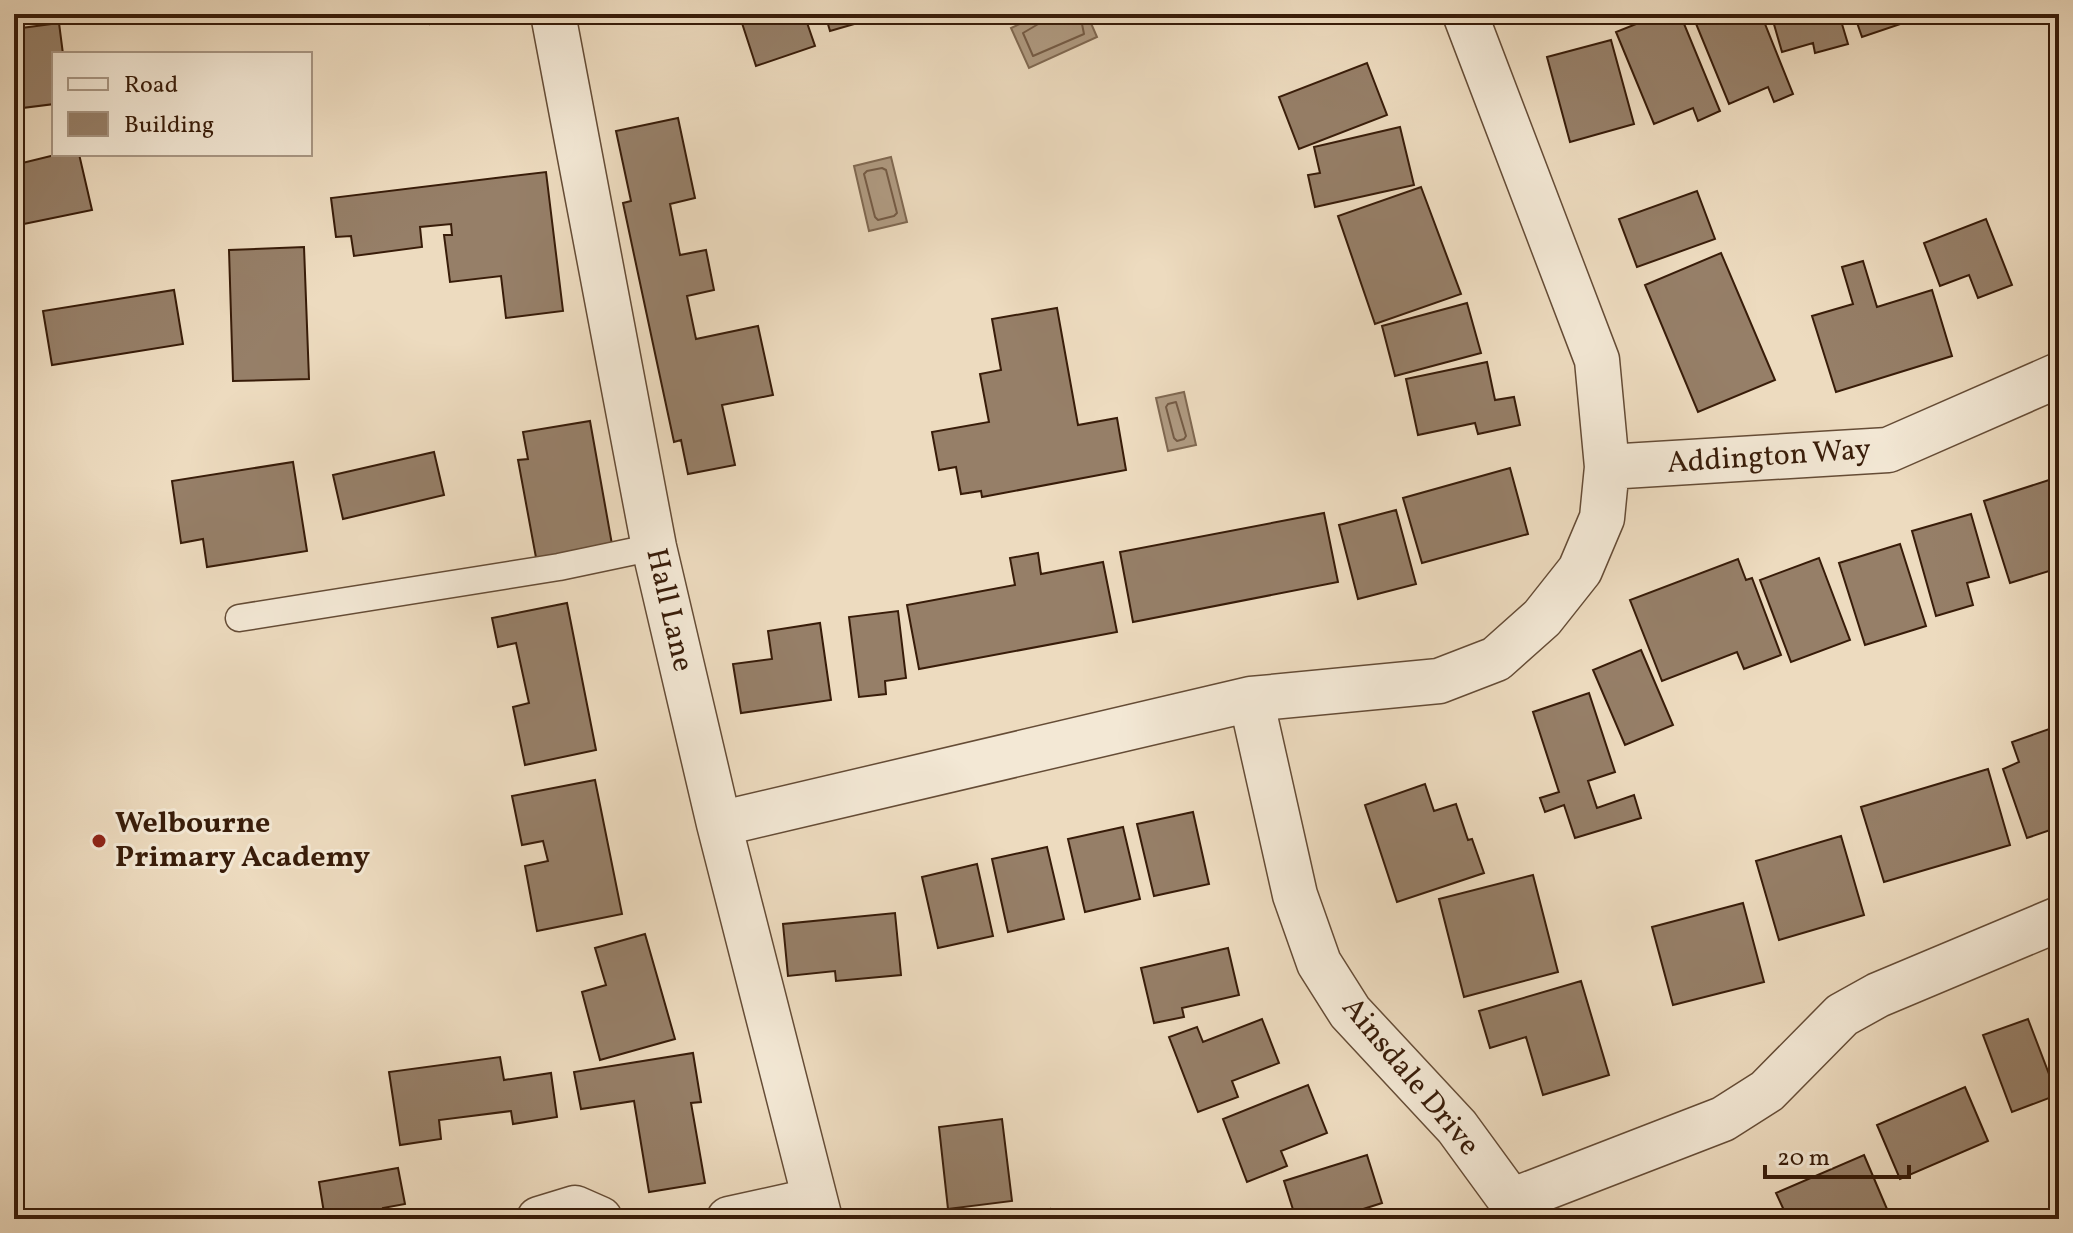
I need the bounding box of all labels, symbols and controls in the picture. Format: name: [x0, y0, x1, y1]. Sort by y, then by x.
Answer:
legend: [52, 52, 312, 156]
text: Road: [124, 69, 178, 103]
text: Building: [124, 109, 214, 143]
street label: Addington Way: [1666, 429, 1872, 485]
street label: Hall Lane: [634, 544, 704, 676]
place label: Welbourne Primary Academy: [115, 803, 370, 879]
marker: Welbourne Primary Academy: [90, 832, 108, 850]
street label: Ainsdale Drive: [1331, 989, 1489, 1165]
scale bar: [1765, 1129, 1909, 1179]
text: 20 m: [1777, 1142, 1830, 1176]

